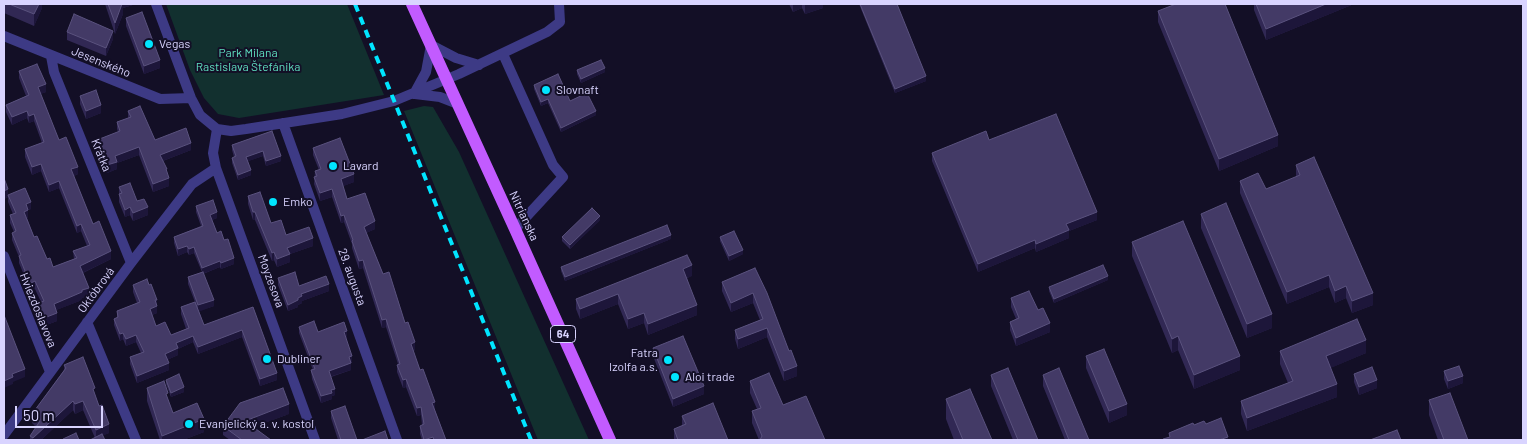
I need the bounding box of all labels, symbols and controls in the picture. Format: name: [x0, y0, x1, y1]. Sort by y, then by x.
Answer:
place label: Vegas: [159, 37, 190, 51]
marker: Vegas: [143, 38, 155, 50]
street label: Jesenského: [69, 44, 133, 80]
park label: Park Milana Rastislava Štefánika: [196, 46, 300, 74]
place label: Slovnaft: [556, 83, 599, 97]
marker: Slovnaft: [540, 84, 552, 96]
street label: Krátka: [88, 136, 114, 174]
place label: Lavard: [343, 159, 378, 173]
marker: Lavard: [327, 160, 339, 172]
street label: Nitrianska: [506, 189, 542, 243]
place label: Emko: [283, 195, 312, 209]
marker: Emko: [267, 196, 279, 208]
street label: 29. augusta: [335, 246, 369, 308]
street label: Moyzesova: [255, 252, 287, 310]
street label: Októbrová: [75, 264, 117, 316]
street label: Hviezdoslavova: [16, 270, 60, 350]
road number: 64: [550, 326, 576, 342]
place label: Fatra Izolfa a.s.: [609, 346, 658, 374]
place label: Dubliner: [277, 352, 320, 366]
marker: Dubliner: [261, 353, 273, 365]
marker: Fatra Izolfa a.s.: [662, 354, 674, 366]
place label: Aloi trade: [685, 370, 735, 384]
marker: Aloi trade: [669, 371, 681, 383]
scale bar: [18, 396, 105, 428]
text: 50 m: [23, 406, 55, 424]
place label: Evanjelický a. v. kostol: [199, 417, 314, 431]
marker: Evanjelický a. v. kostol: [183, 418, 195, 430]

